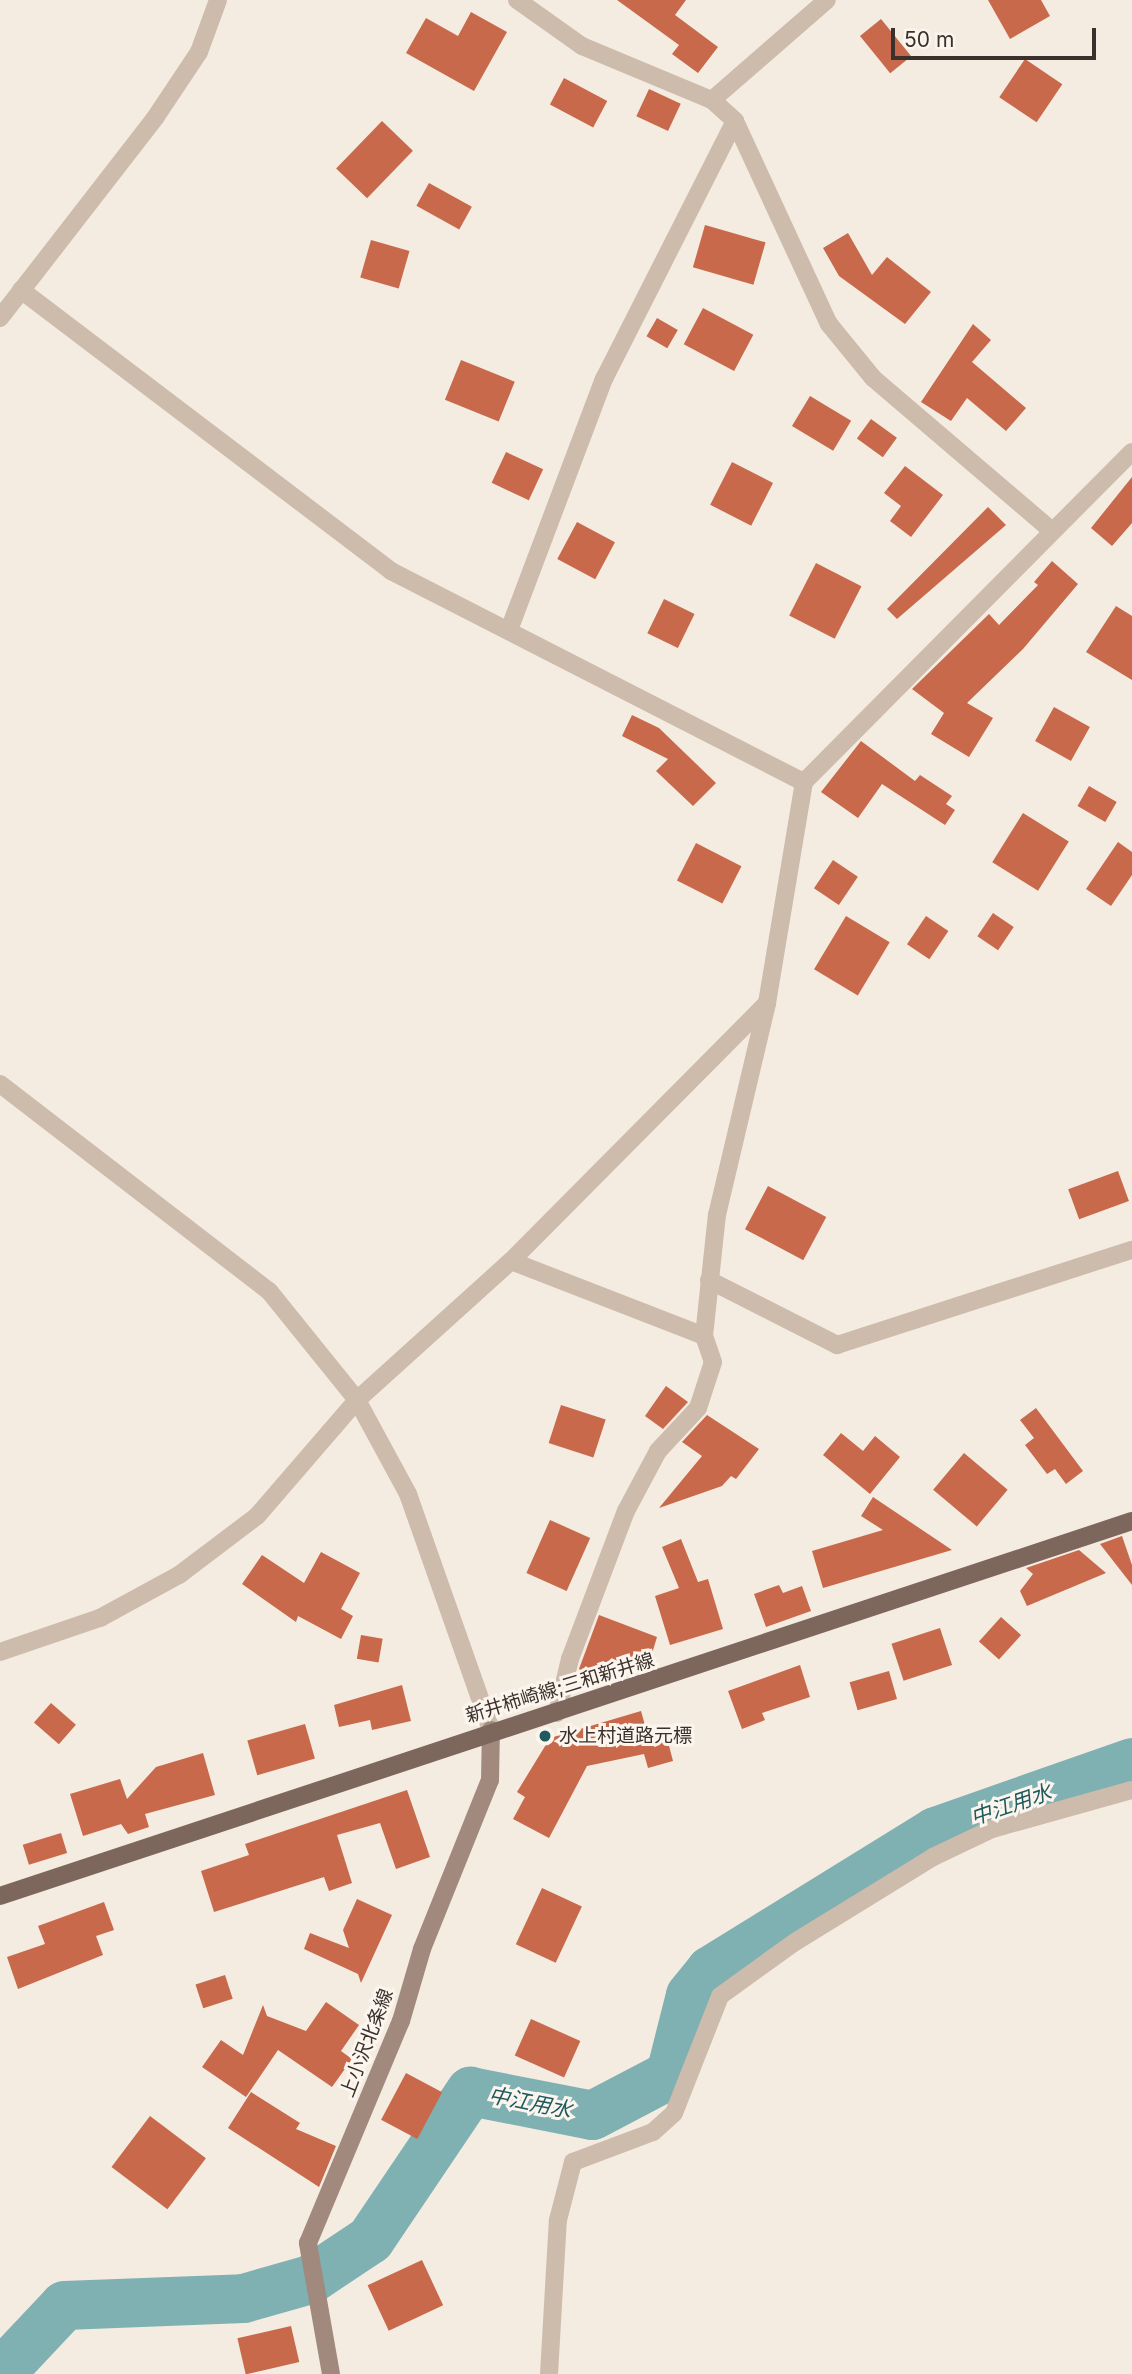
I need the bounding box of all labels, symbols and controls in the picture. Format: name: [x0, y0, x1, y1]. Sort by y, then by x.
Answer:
scale bar: [894, 14, 1099, 58]
text: 50 m: [904, 27, 954, 52]
street label: 新井柿崎線;三和新井線: [463, 1648, 657, 1728]
place label: 水上村道路元標: [559, 1725, 692, 1747]
marker: 水上村道路元標: [537, 1728, 553, 1744]
water label: 中江用水: [967, 1779, 1055, 1831]
street label: 上小沢北条線: [336, 1986, 398, 2100]
water label: 中江用水: [486, 2083, 574, 2123]

